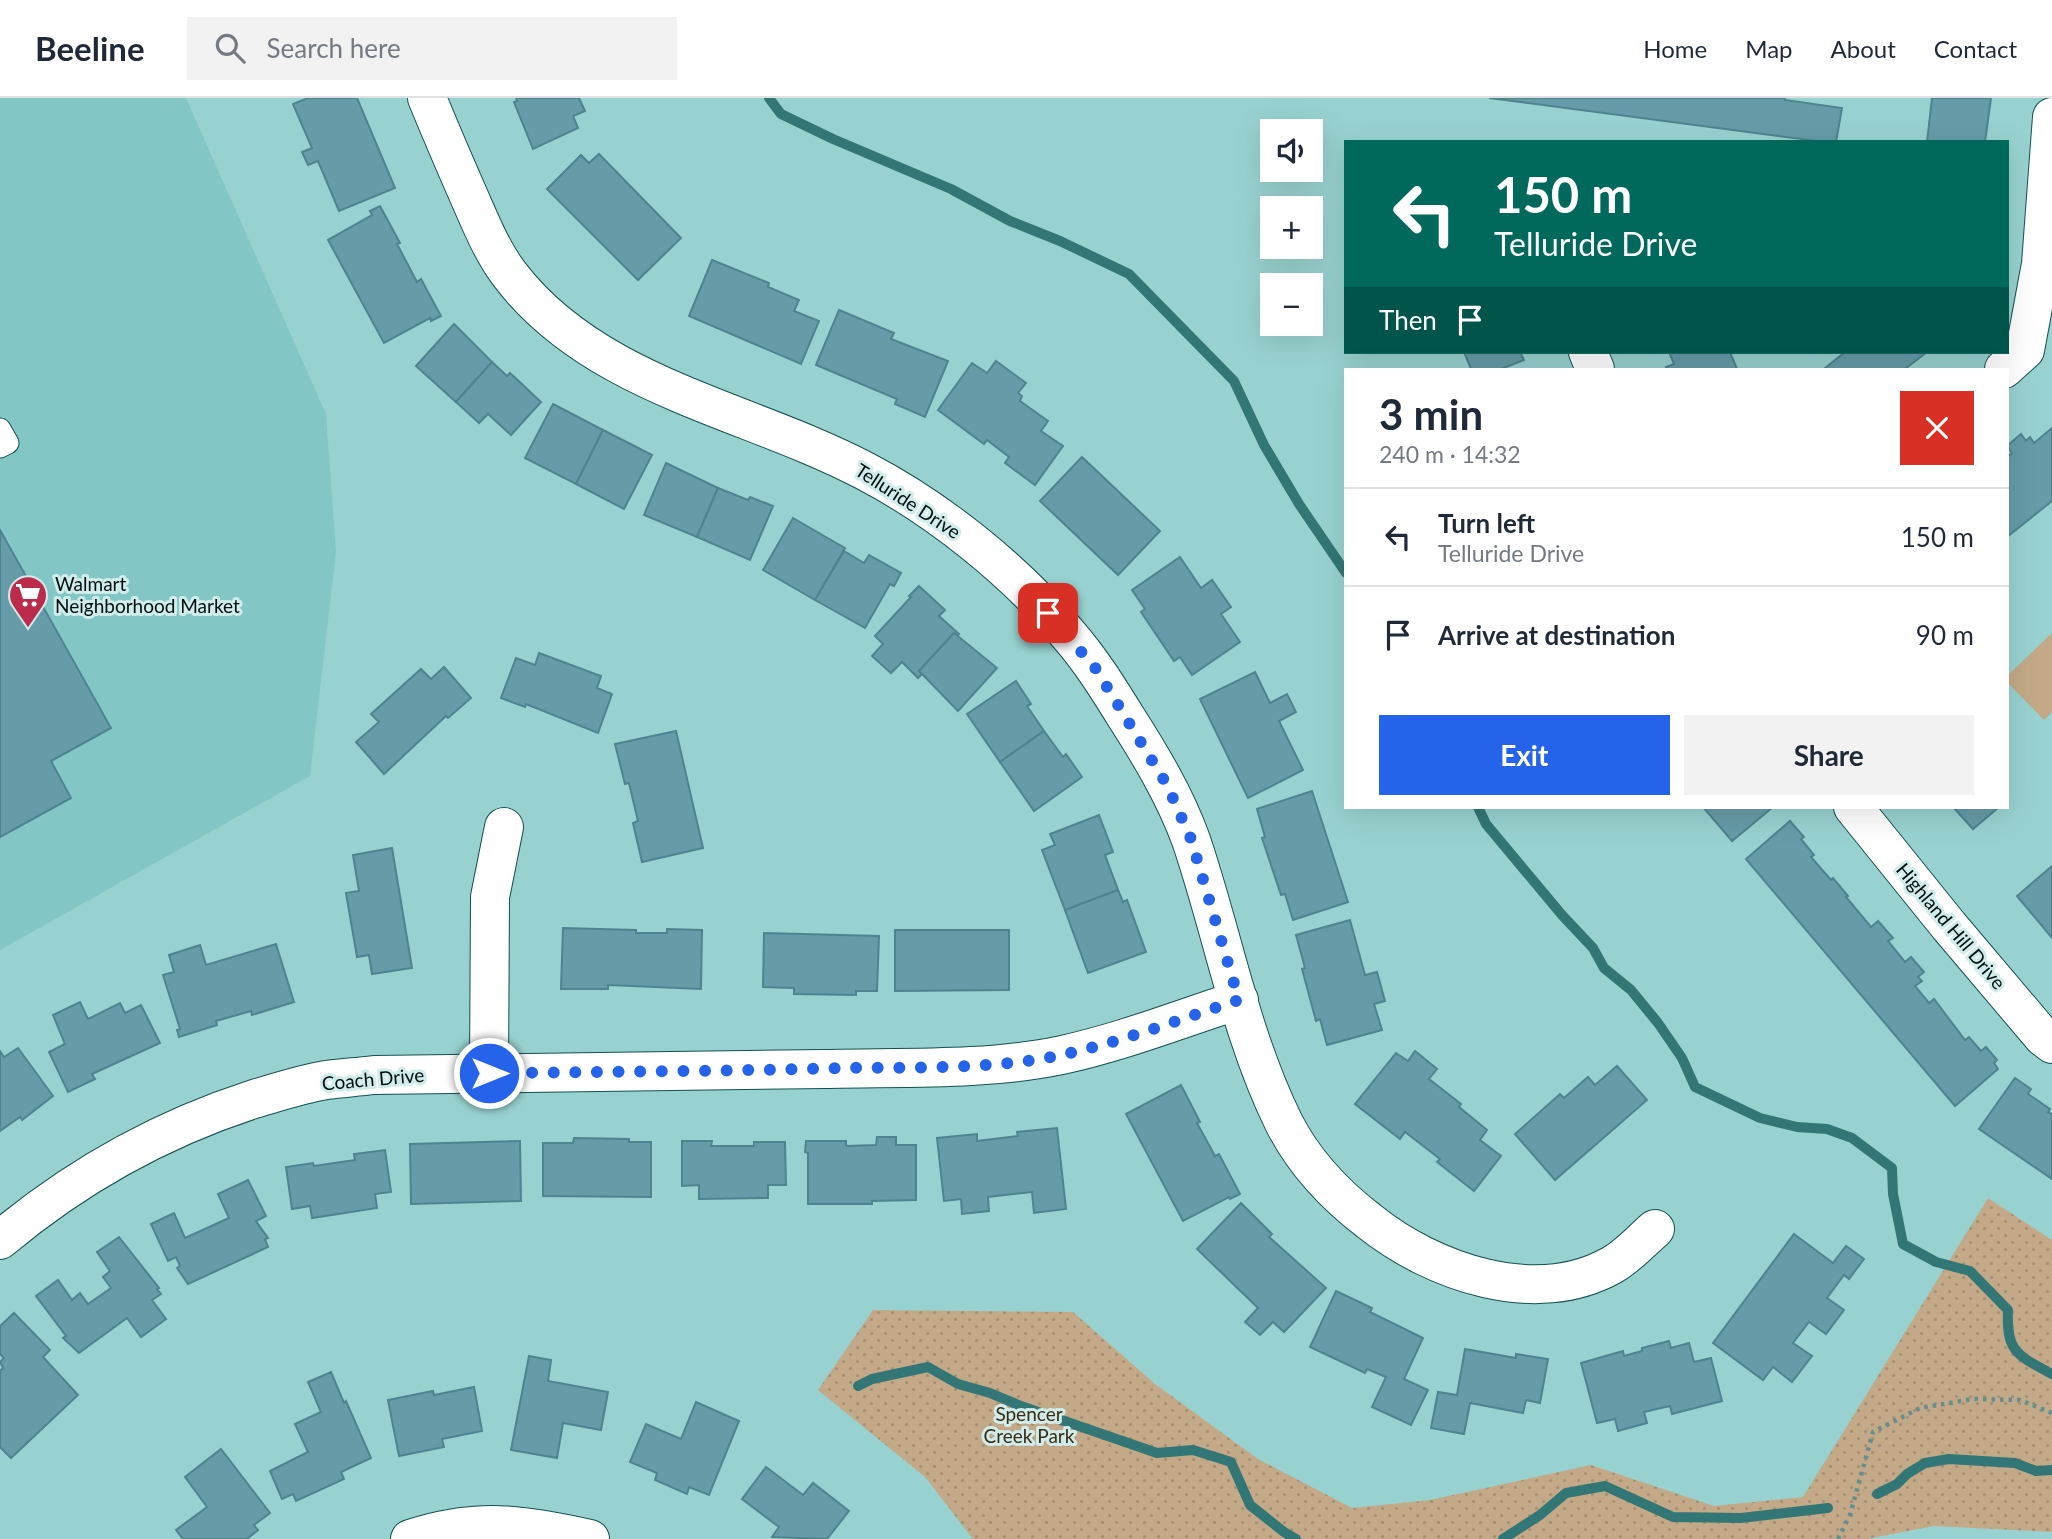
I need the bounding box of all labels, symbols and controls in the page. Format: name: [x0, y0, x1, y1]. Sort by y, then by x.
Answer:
search box: [187, 17, 677, 80]
text: Beeline: [35, 28, 145, 68]
icon: search: [211, 29, 249, 67]
text: Search here: [267, 32, 401, 64]
text: Home: [1643, 34, 1707, 63]
text: Map: [1745, 34, 1793, 63]
text: About: [1831, 34, 1896, 63]
text: Contact: [1934, 34, 2017, 63]
map controls: [1260, 119, 1323, 336]
button: sound: [1260, 119, 1323, 182]
text: 150 m: [1494, 165, 1632, 223]
icon: left: [1379, 168, 1470, 259]
button: +: [1260, 196, 1323, 259]
text: Telluride Drive: [1494, 224, 1697, 263]
button: −: [1260, 273, 1323, 336]
icon: arrive: [1451, 301, 1489, 339]
text: Then: [1379, 304, 1437, 336]
text: 3 min: [1379, 389, 1483, 439]
button: close: [1900, 391, 1974, 465]
text: 240 m · 14:32: [1379, 440, 1521, 468]
street label: Telluride Drive: [851, 458, 965, 543]
text: Turn left: [1438, 507, 1535, 539]
icon: left: [1379, 518, 1417, 556]
text: 150 m: [1901, 521, 1974, 553]
text: Telluride Drive: [1438, 539, 1584, 567]
place label: Walmart Neighborhood Market: [55, 572, 240, 617]
supermarket icon: Walmart Neighborhood Market: [7, 574, 49, 629]
pin: [1018, 583, 1078, 643]
icon: arrive: [1029, 594, 1067, 632]
icon: arrive: [1379, 616, 1417, 654]
text: Arrive at destination: [1438, 619, 1675, 651]
text: 90 m: [1916, 619, 1974, 651]
button: Exit: [1379, 715, 1670, 795]
button: Share: [1684, 715, 1974, 795]
street label: Highland Hill Drive: [1892, 858, 2011, 993]
position arrow: [452, 1036, 526, 1110]
street label: Coach Drive: [321, 1063, 425, 1094]
park label: Spencer Creek Park: [984, 1402, 1075, 1447]

